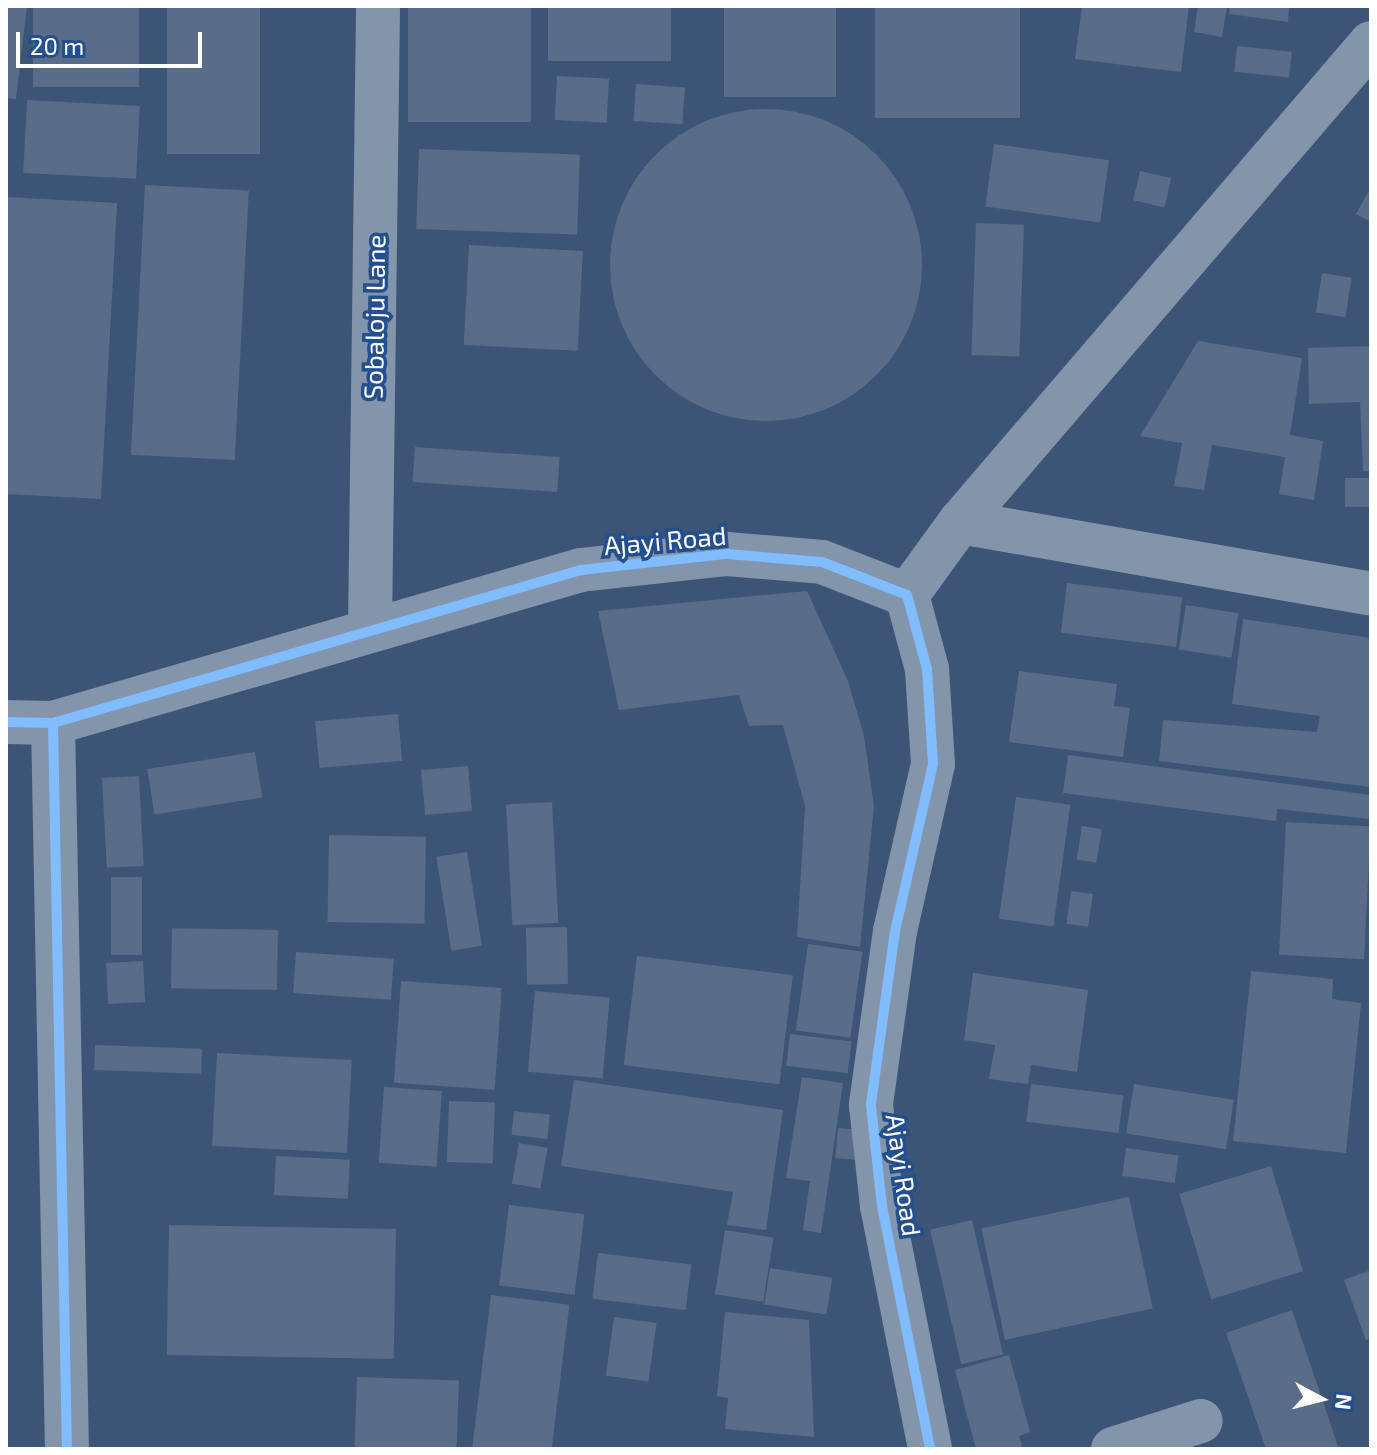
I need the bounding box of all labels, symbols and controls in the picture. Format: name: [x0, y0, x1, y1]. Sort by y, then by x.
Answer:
scale bar: [20, 16, 206, 66]
text: 20 m: [30, 31, 84, 60]
street label: Sobaloju Lane: [357, 234, 391, 400]
street label: Ajayi Road: [602, 519, 728, 561]
street label: Ajayi Road: [880, 1112, 928, 1238]
north arrow: [1281, 1359, 1361, 1439]
text: N: [1331, 1392, 1359, 1411]

